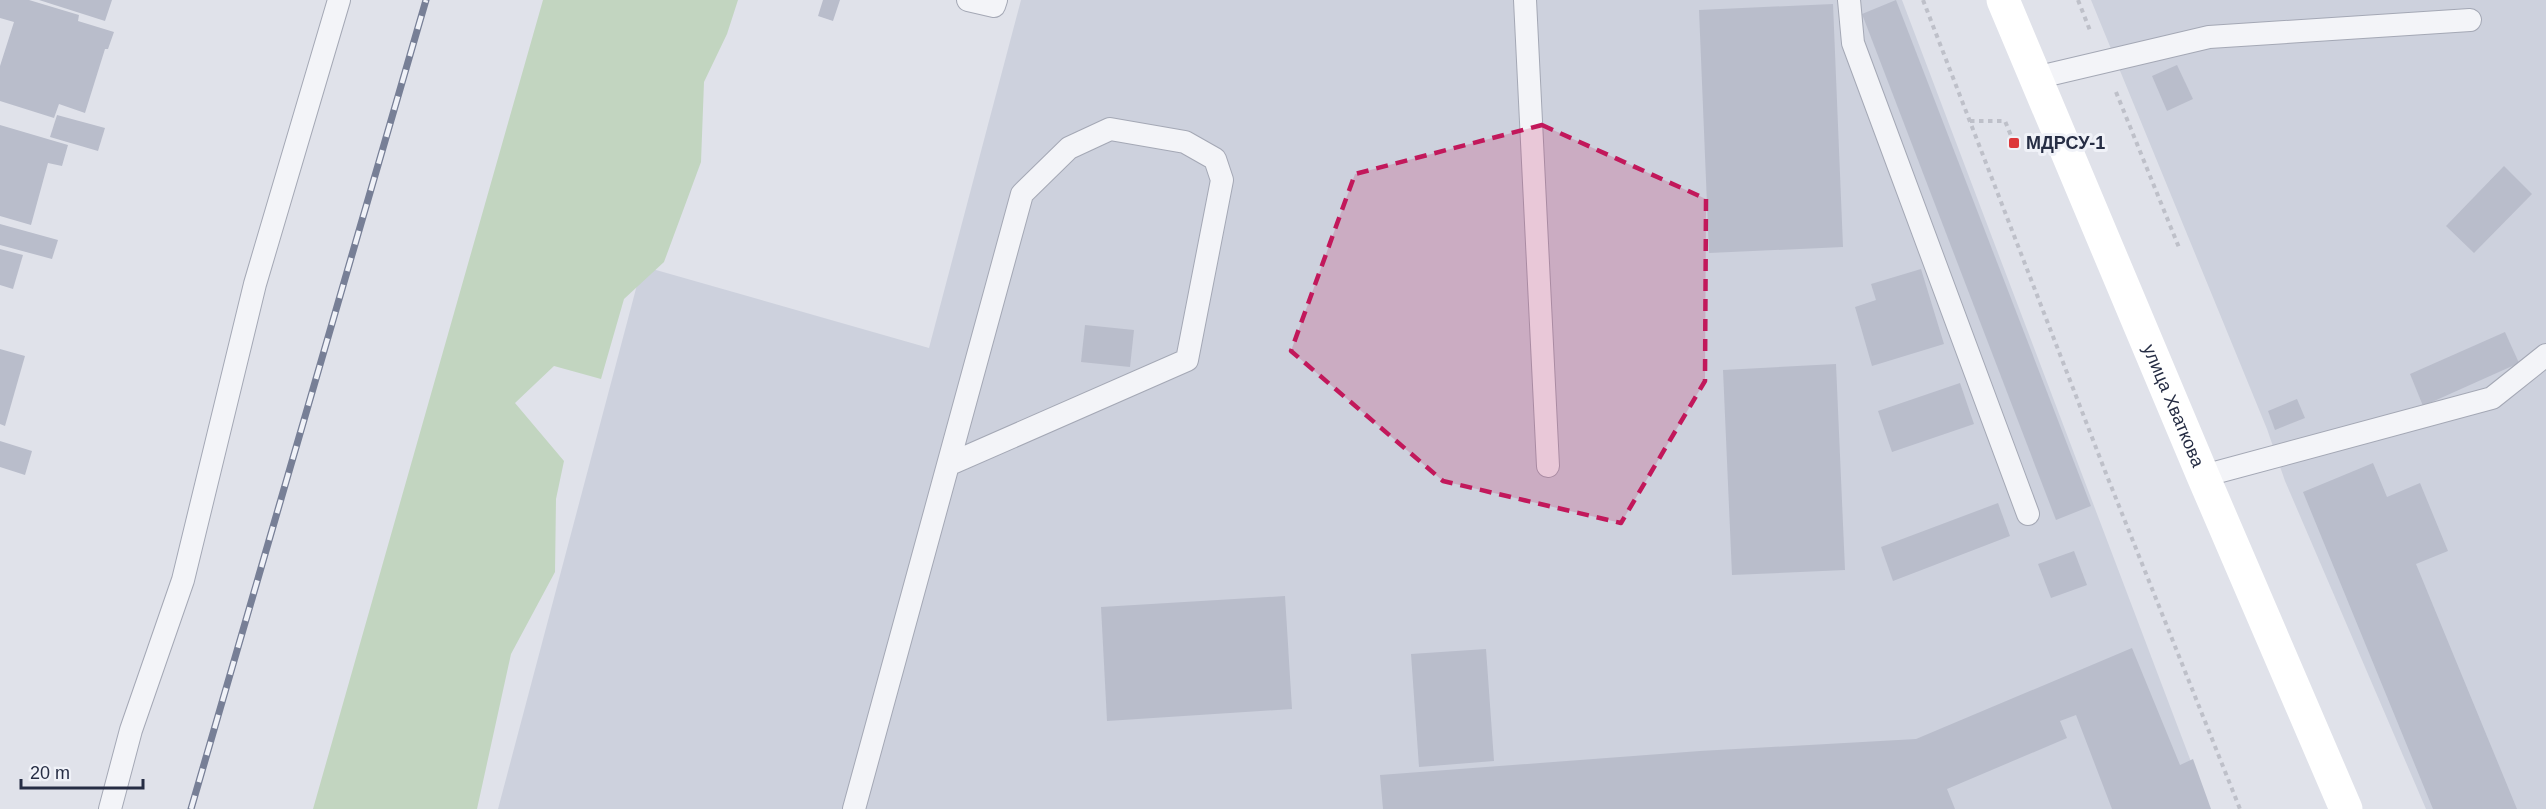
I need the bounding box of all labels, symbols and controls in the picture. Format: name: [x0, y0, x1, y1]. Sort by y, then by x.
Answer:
place label: МДРСУ-1: [2026, 133, 2105, 153]
marker: МДРСУ-1: [2007, 136, 2021, 150]
street label: улица Хваткова: [2139, 341, 2208, 471]
scale bar: [21, 752, 142, 790]
text: 20 m: [30, 763, 70, 783]

